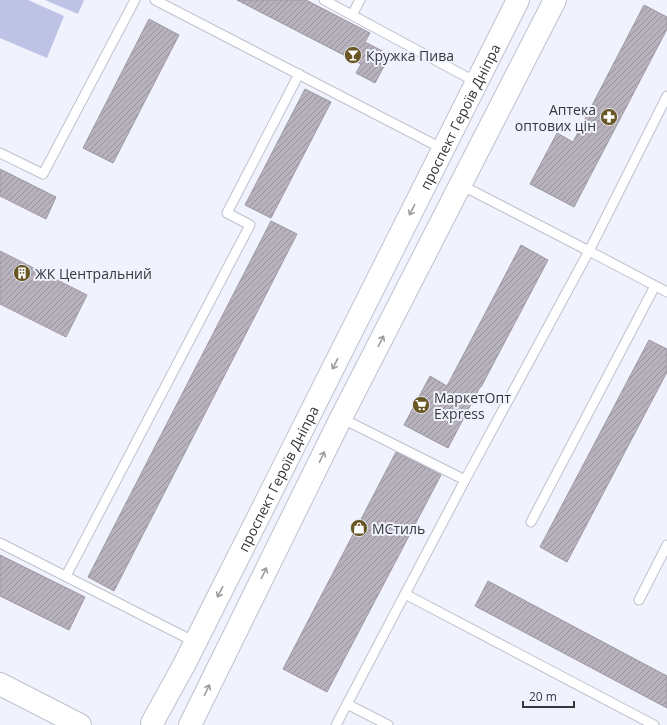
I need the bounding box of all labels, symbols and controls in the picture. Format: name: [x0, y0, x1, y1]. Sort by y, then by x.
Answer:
street label: проспект Героїв Дніпра: [415, 40, 504, 193]
bar icon: Кружка Пива: [343, 45, 363, 65]
place label: Кружка Пива: [366, 46, 454, 65]
place label: Аптека оптових цін: [515, 100, 596, 135]
pharmacy icon: Аптека оптових цін: [599, 107, 619, 127]
one-way arrow: [408, 204, 415, 216]
building icon: ЖК Центральний: [12, 263, 32, 283]
place label: ЖК Центральний: [35, 264, 152, 283]
one-way arrow: [377, 335, 385, 347]
one-way arrow: [331, 357, 338, 369]
place label: МаркетОпт Express: [434, 388, 511, 423]
supermarket icon: МаркетОпт Express: [411, 395, 431, 415]
street label: проспект Героїв Дніпра: [233, 402, 322, 555]
one-way arrow: [319, 451, 326, 463]
shop icon: МСтиль: [349, 518, 369, 538]
place label: МСтиль: [372, 519, 425, 538]
one-way arrow: [261, 568, 268, 580]
one-way arrow: [216, 586, 223, 598]
scale bar: [523, 683, 574, 709]
one-way arrow: [204, 684, 211, 696]
text: 20 m: [529, 688, 557, 705]

